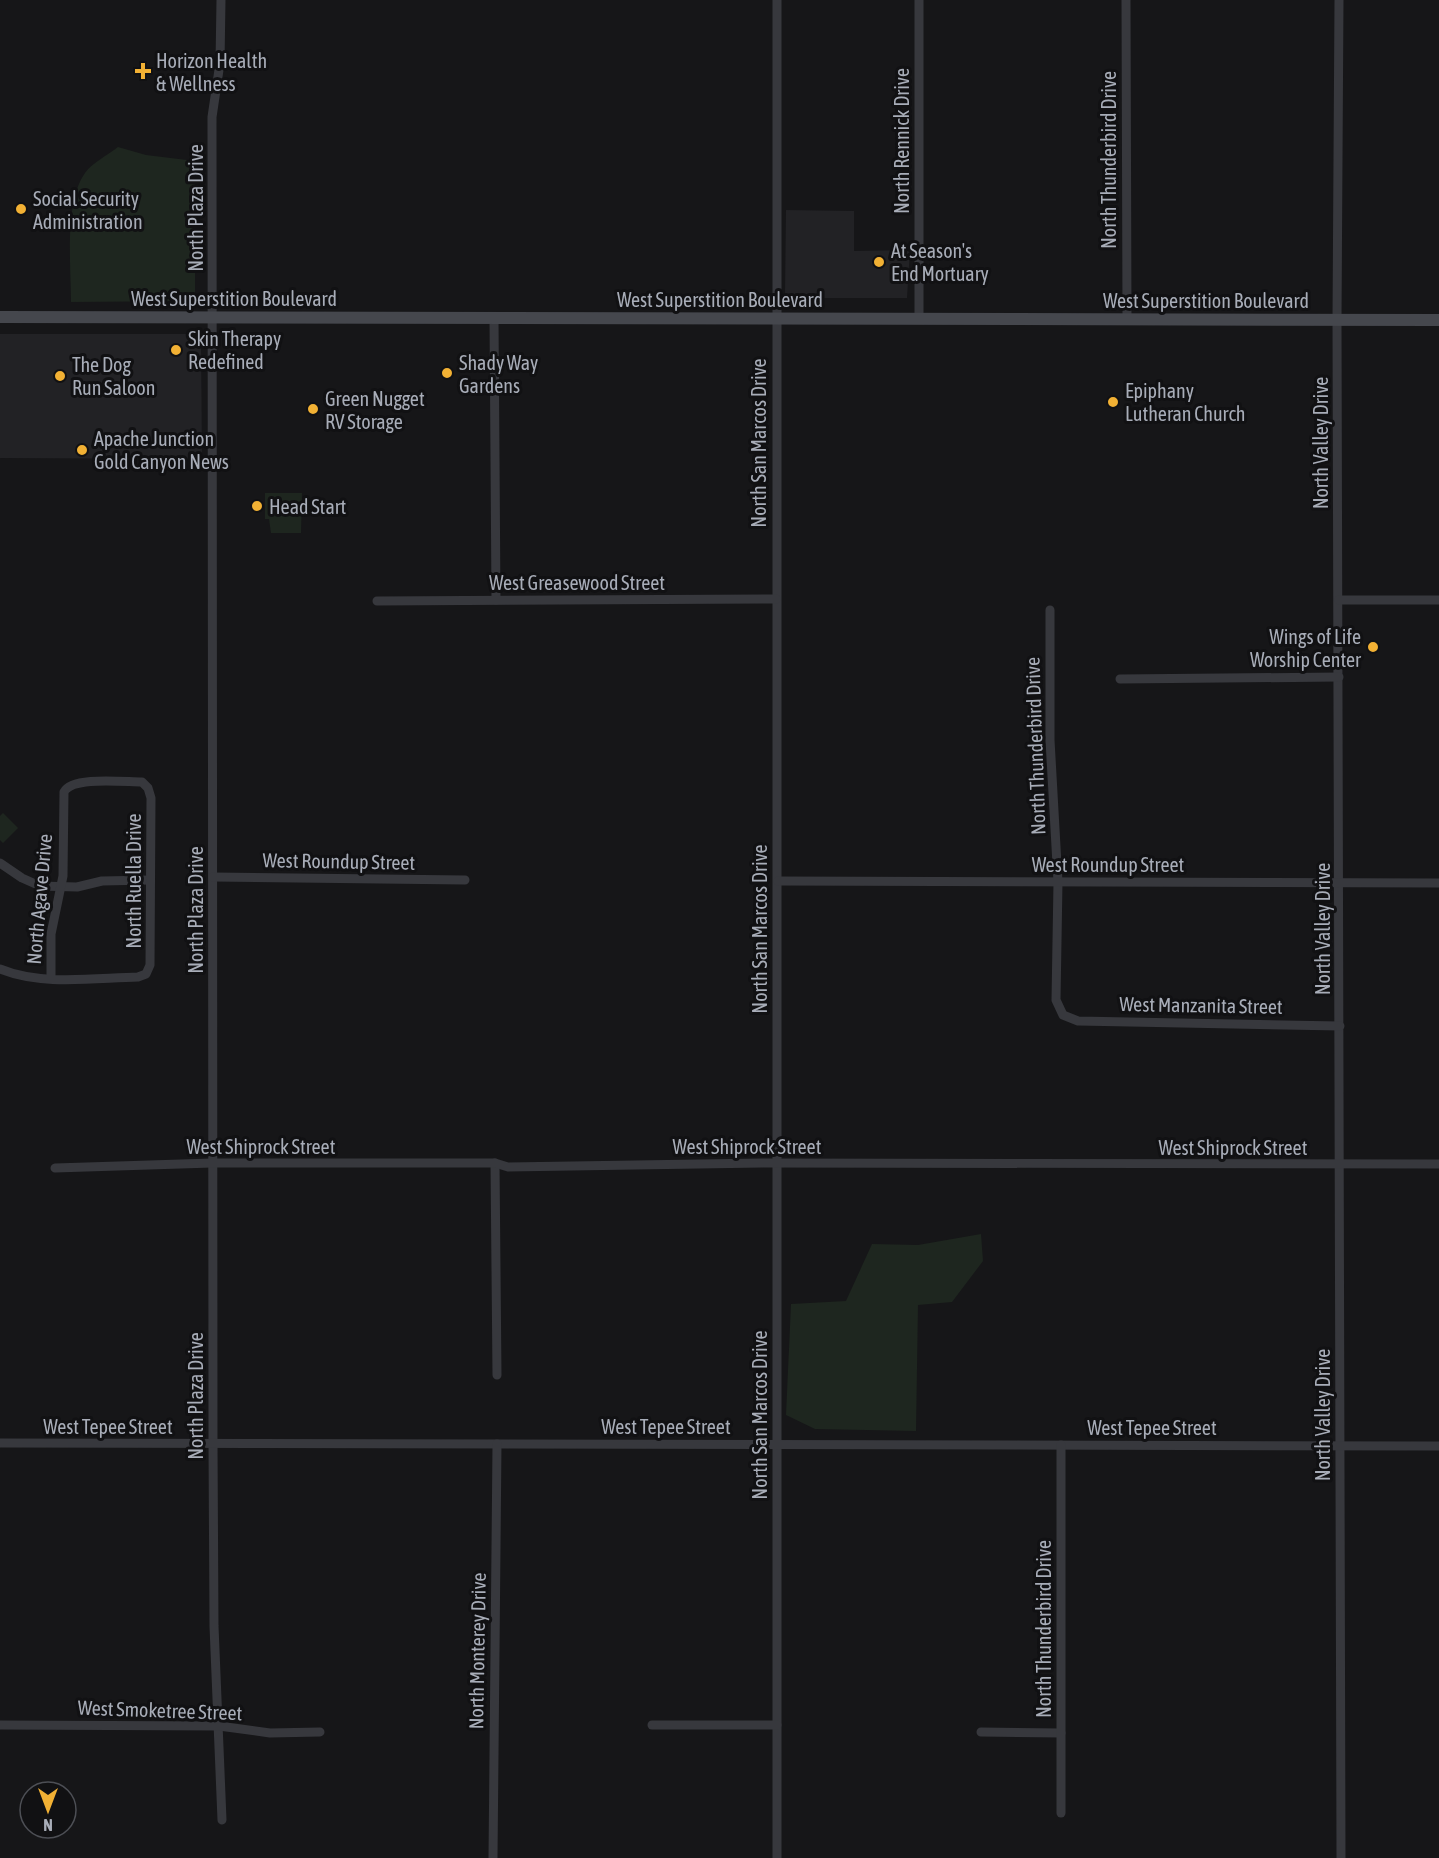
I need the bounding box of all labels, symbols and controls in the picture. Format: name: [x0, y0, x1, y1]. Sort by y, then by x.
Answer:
place label: Horizon Health & Wellness: [156, 49, 267, 95]
marker: Horizon Health & Wellness: [134, 62, 152, 80]
street label: North Rennick Drive: [890, 68, 913, 214]
street label: North Thunderbird Drive: [1097, 71, 1120, 249]
street label: North Plaza Drive: [184, 144, 207, 272]
place label: Social Security Administration: [33, 187, 143, 233]
marker: Social Security Administration: [14, 202, 28, 216]
place label: At Season's End Mortuary: [891, 239, 989, 285]
marker: At Season's End Mortuary: [872, 255, 886, 269]
street label: West Superstition Boulevard: [131, 287, 337, 310]
street label: West Superstition Boulevard: [617, 288, 823, 311]
street label: West Superstition Boulevard: [1103, 289, 1309, 312]
place label: Skin Therapy Redefined: [188, 327, 281, 373]
marker: Skin Therapy Redefined: [169, 343, 183, 357]
place label: Shady Way Gardens: [459, 351, 538, 397]
place label: The Dog Run Saloon: [72, 353, 155, 399]
street label: North San Marcos Drive: [747, 358, 770, 528]
marker: Shady Way Gardens: [440, 366, 454, 380]
marker: The Dog Run Saloon: [53, 369, 67, 383]
street label: North Valley Drive: [1309, 377, 1332, 509]
place label: Epiphany Lutheran Church: [1125, 379, 1246, 425]
place label: Green Nugget RV Storage: [325, 387, 425, 433]
marker: Epiphany Lutheran Church: [1106, 395, 1120, 409]
marker: Green Nugget RV Storage: [306, 402, 320, 416]
place label: Apache Junction Gold Canyon News: [94, 427, 229, 473]
marker: Apache Junction Gold Canyon News: [75, 443, 89, 457]
place label: Head Start: [269, 495, 346, 518]
marker: Head Start: [250, 499, 264, 513]
street label: West Greasewood Street: [489, 571, 665, 594]
place label: Wings of Life Worship Center: [1250, 625, 1362, 671]
marker: Wings of Life Worship Center: [1366, 640, 1380, 654]
street label: North Thunderbird Drive: [1020, 657, 1050, 835]
street label: North Ruella Drive: [122, 813, 145, 949]
street label: North Agave Drive: [22, 833, 56, 965]
street label: North San Marcos Drive: [748, 844, 771, 1014]
street label: North Plaza Drive: [184, 846, 207, 974]
street label: West Roundup Street: [263, 848, 416, 874]
street label: West Roundup Street: [1032, 853, 1185, 876]
street label: North Valley Drive: [1311, 863, 1334, 995]
street label: West Manzanita Street: [1119, 992, 1283, 1018]
street label: West Shiprock Street: [187, 1135, 336, 1158]
street label: West Shiprock Street: [673, 1135, 822, 1158]
street label: West Shiprock Street: [1159, 1136, 1308, 1159]
street label: North San Marcos Drive: [748, 1330, 771, 1500]
street label: North Plaza Drive: [184, 1332, 207, 1460]
street label: North Valley Drive: [1311, 1349, 1334, 1481]
street label: West Tepee Street: [43, 1415, 173, 1438]
street label: West Tepee Street: [601, 1415, 731, 1438]
street label: West Tepee Street: [1087, 1416, 1217, 1439]
street label: North Thunderbird Drive: [1032, 1540, 1055, 1718]
street label: North Monterey Drive: [464, 1572, 490, 1730]
street label: West Smoketree Street: [77, 1696, 243, 1724]
north arrow: [18, 1780, 78, 1840]
text: N: [43, 1816, 53, 1834]

